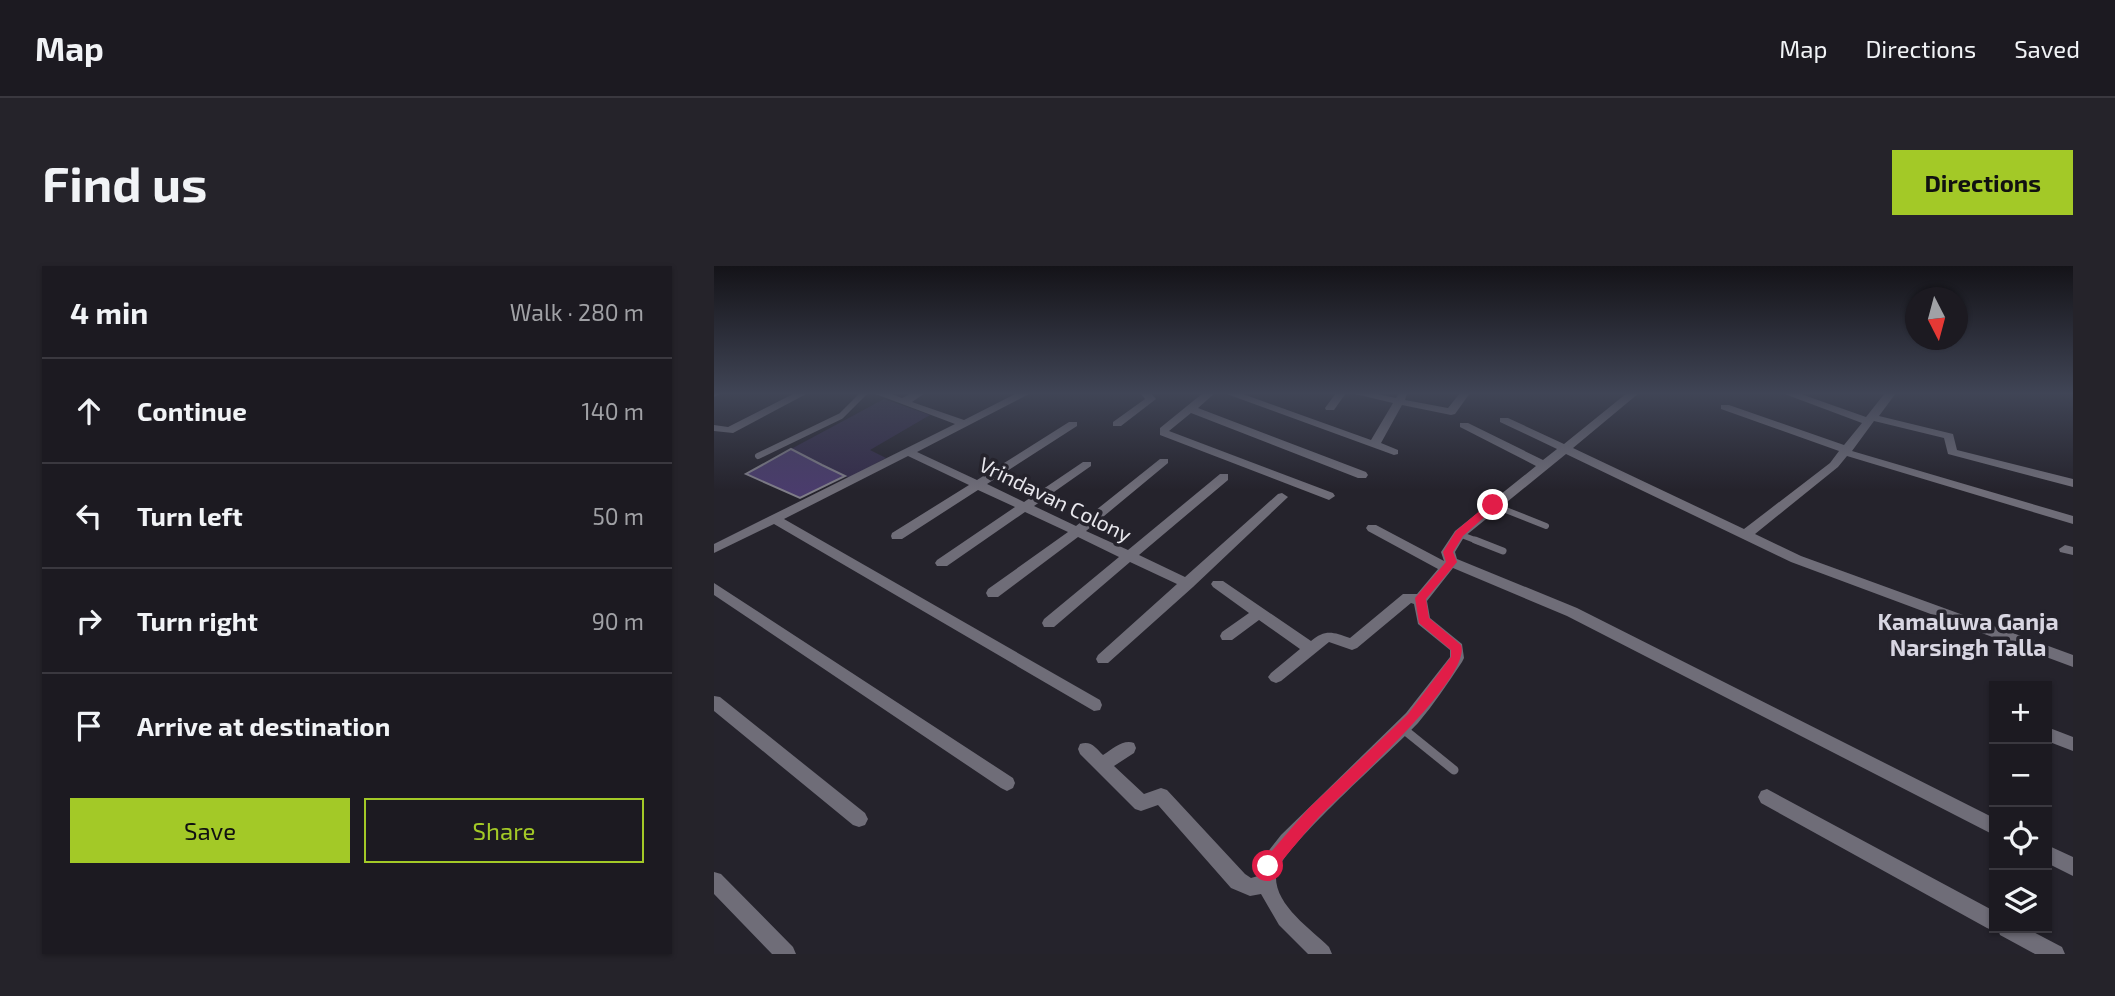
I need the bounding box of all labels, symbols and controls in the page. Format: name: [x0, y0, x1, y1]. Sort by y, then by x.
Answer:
text: Map: [35, 28, 104, 68]
text: Map: [1779, 34, 1827, 63]
text: Directions: [1865, 34, 1976, 63]
text: Saved: [2014, 34, 2080, 63]
button: Directions: [1892, 150, 2073, 215]
text: Find us: [42, 153, 207, 212]
north arrow: [1905, 287, 1968, 350]
text: 4 min: [70, 294, 148, 330]
text: Walk · 280 m: [510, 298, 644, 326]
icon: ahead: [70, 392, 108, 430]
text: Continue: [137, 395, 247, 426]
text: 140 m: [582, 397, 644, 425]
street label: Vrindavan Colony: [975, 451, 1136, 546]
route end: [1477, 489, 1508, 520]
icon: left: [70, 497, 108, 535]
text: Turn left: [137, 500, 243, 531]
text: 50 m: [593, 502, 644, 530]
icon: right: [70, 602, 108, 640]
text: Turn right: [137, 605, 258, 636]
text: 90 m: [592, 607, 644, 635]
district label: Kamaluwa Ganja Narsingh Talla: [1877, 607, 2059, 661]
map controls: [1989, 681, 2052, 933]
button: +: [1989, 681, 2052, 744]
icon: arrive: [70, 707, 108, 745]
text: Arrive at destination: [137, 710, 390, 741]
button: −: [1989, 744, 2052, 807]
button: Save: [70, 798, 350, 863]
button: Share: [364, 798, 644, 863]
button: locate: [1989, 807, 2052, 870]
route start: [1252, 850, 1283, 881]
button: layers: [1989, 870, 2052, 933]

